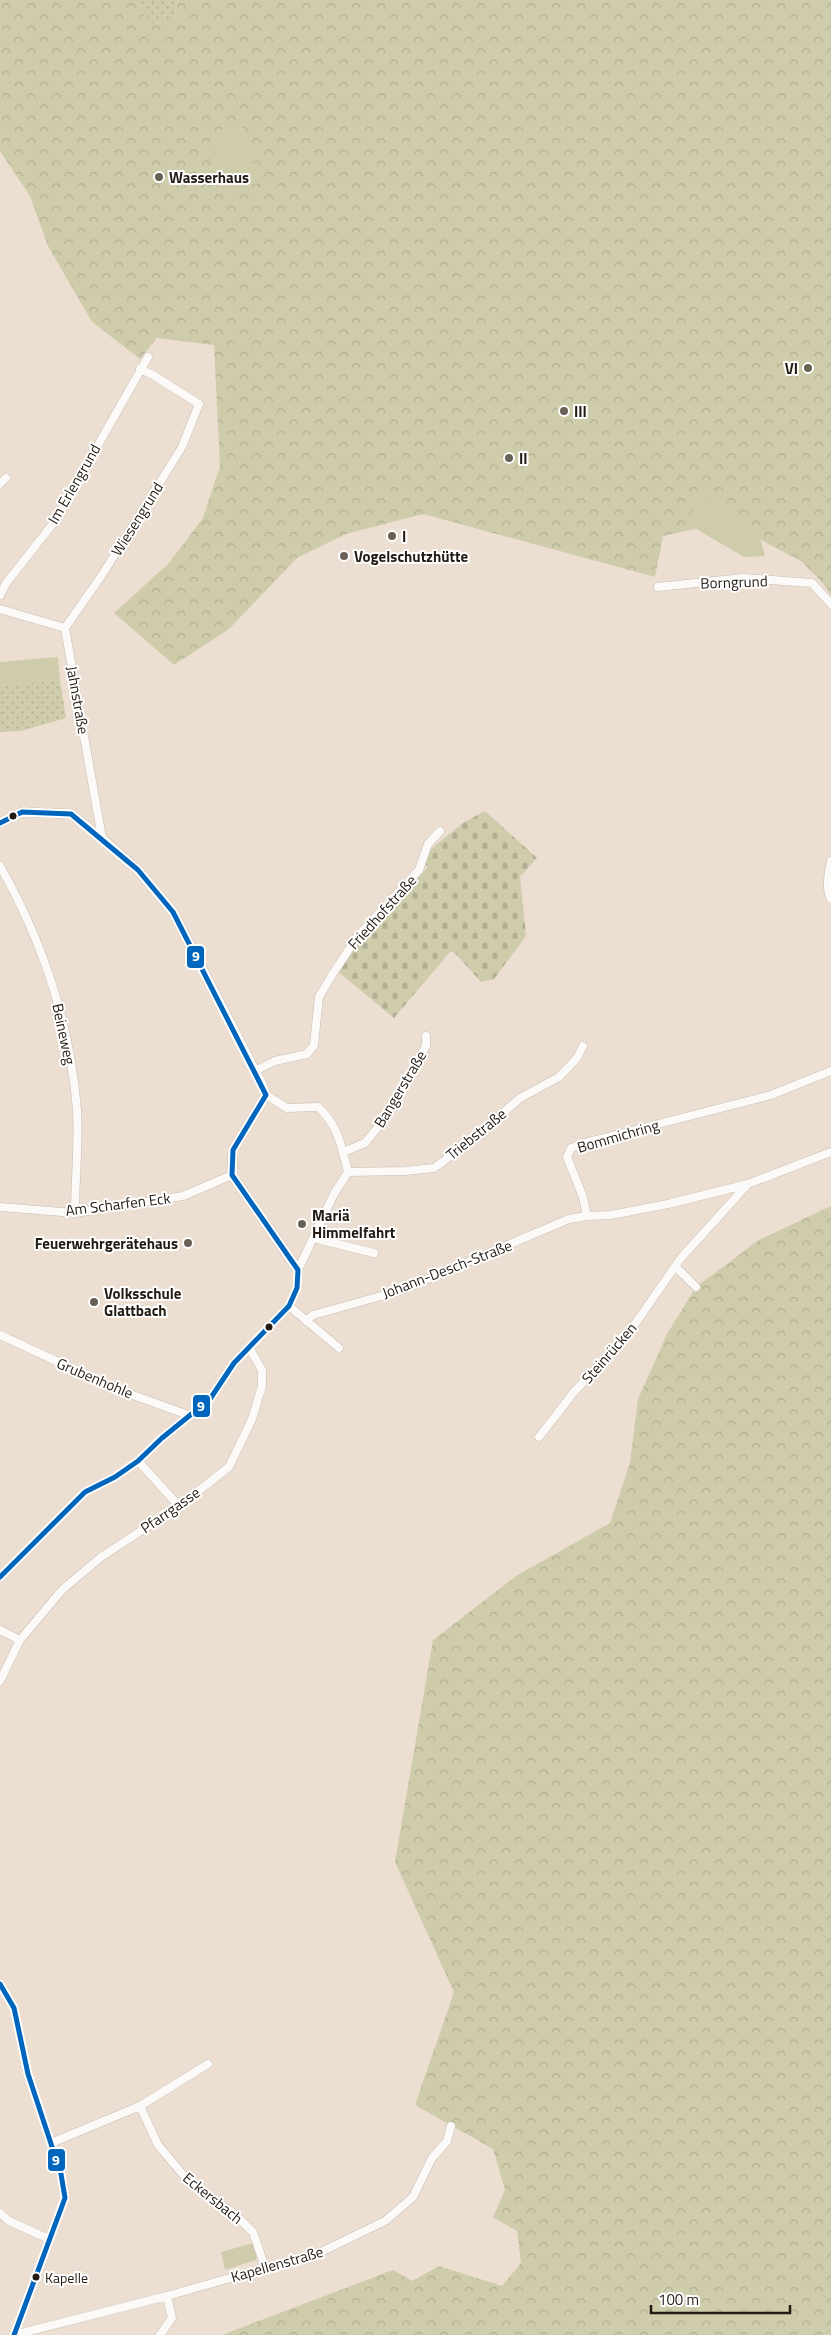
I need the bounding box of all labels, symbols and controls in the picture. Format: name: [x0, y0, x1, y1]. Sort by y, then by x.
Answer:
place label: Wasserhaus: [169, 166, 249, 189]
marker: Wasserhaus: [153, 171, 165, 183]
place label: VI: [785, 357, 798, 380]
marker: VI: [802, 362, 814, 374]
place label: III: [574, 400, 587, 423]
marker: III: [558, 405, 570, 417]
street label: Im Erlengrund: [42, 440, 106, 528]
place label: II: [519, 447, 528, 470]
marker: II: [503, 452, 515, 464]
street label: Wiesengrund: [105, 477, 169, 561]
place label: I: [402, 525, 406, 548]
marker: I: [386, 530, 398, 542]
place label: Vogelschutzhütte: [354, 545, 468, 568]
marker: Vogelschutzhütte: [338, 550, 350, 562]
street label: Borngrund: [700, 569, 768, 595]
street label: Jahnstraße: [61, 664, 95, 736]
unlabelled marker: [8, 811, 18, 821]
street label: Friedhofstraße: [342, 870, 422, 954]
line badge: 9: [186, 945, 205, 969]
text: 9: [192, 945, 200, 966]
street label: Beineweg: [46, 1001, 82, 1067]
street label: Bangerstraße: [368, 1046, 432, 1132]
street label: Triebstraße: [441, 1103, 511, 1165]
street label: Bommichring: [574, 1113, 662, 1159]
street label: Am Scharfen Eck: [64, 1186, 172, 1222]
place label: Mariä Himmelfahrt: [312, 1204, 396, 1244]
marker: Mariä Himmelfahrt: [296, 1218, 308, 1230]
place label: Feuerwehrgerätehaus: [35, 1232, 178, 1255]
street label: Johann-Desch-Straße: [379, 1234, 515, 1304]
marker: Feuerwehrgerätehaus: [182, 1237, 194, 1249]
place label: Volksschule Glattbach: [104, 1282, 182, 1322]
marker: Volksschule Glattbach: [88, 1296, 100, 1308]
street label: Steinrücken: [576, 1317, 642, 1389]
unlabelled marker: [264, 1322, 274, 1332]
street label: Grubenhohle: [53, 1352, 137, 1404]
line badge: 9: [192, 1394, 211, 1418]
text: 9: [197, 1395, 205, 1416]
street label: Pfarrgasse: [135, 1481, 205, 1539]
line badge: 9: [47, 2148, 66, 2172]
text: 9: [52, 2149, 60, 2170]
street label: Eckersbach: [178, 2167, 248, 2229]
street label: Kapellenstraße: [228, 2240, 326, 2288]
place label: Kapelle: [45, 2267, 88, 2288]
marker: Kapelle: [31, 2272, 41, 2282]
scale bar: [651, 2282, 790, 2314]
text: 100 m: [658, 2288, 699, 2311]

